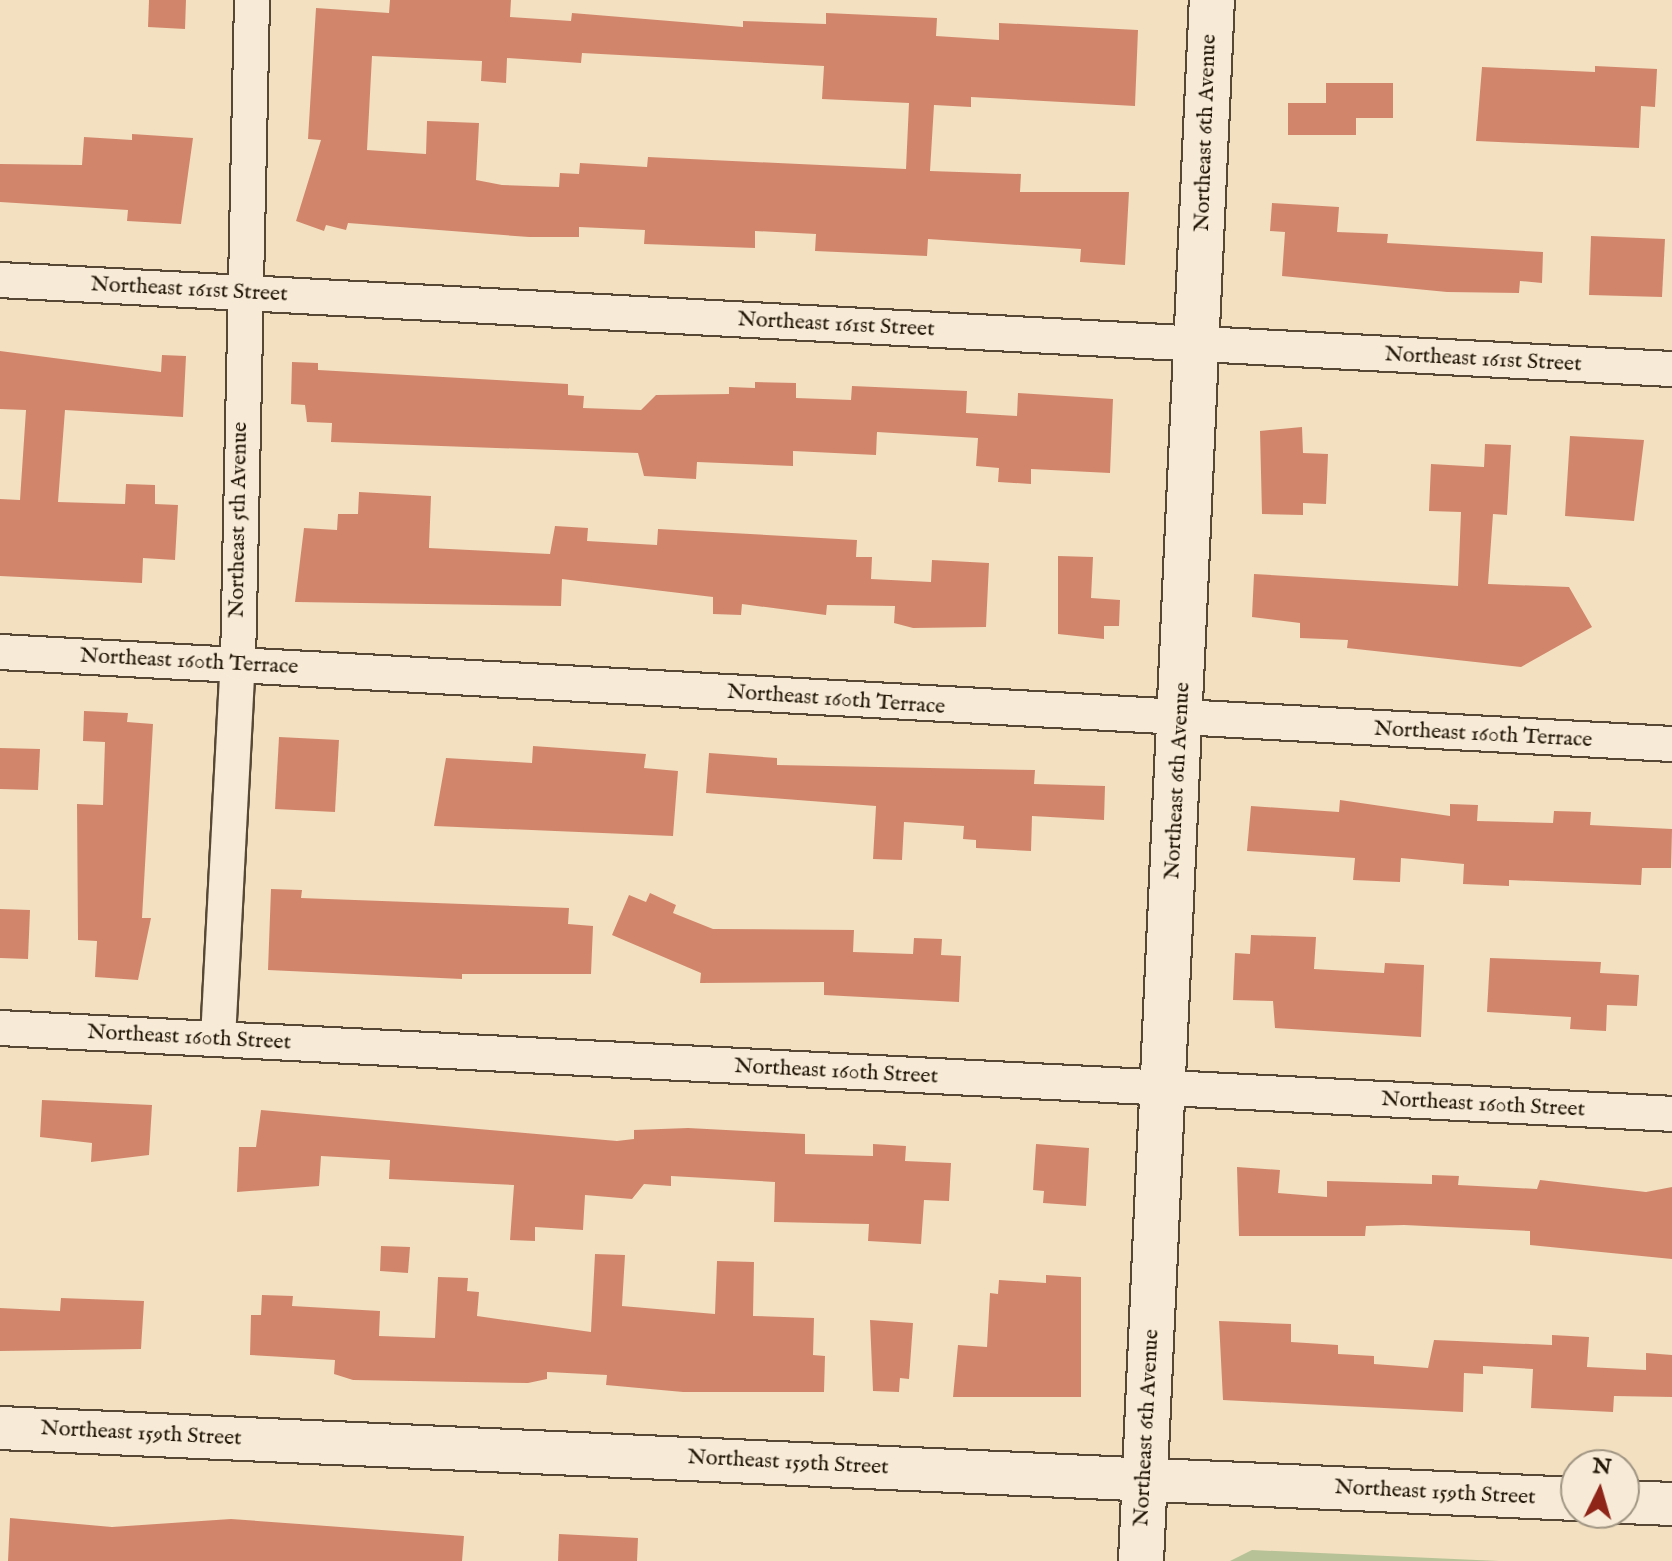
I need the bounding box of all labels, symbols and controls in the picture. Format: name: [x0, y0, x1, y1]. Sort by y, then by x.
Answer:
street label: Northeast 6th Avenue: [1189, 34, 1223, 232]
street label: Northeast 161st Street: [90, 272, 288, 308]
street label: Northeast 161st Street: [737, 307, 935, 343]
street label: Northeast 161st Street: [1384, 342, 1582, 378]
street label: Northeast 5th Avenue: [224, 422, 254, 618]
street label: Northeast 160th Terrace: [79, 643, 299, 681]
street label: Northeast 160th Terrace: [726, 679, 946, 721]
street label: Northeast 6th Avenue: [1160, 682, 1196, 880]
street label: Northeast 160th Terrace: [1373, 716, 1593, 754]
street label: Northeast 160th Street: [86, 1019, 292, 1057]
street label: Northeast 160th Street: [733, 1053, 939, 1091]
street label: Northeast 160th Street: [1380, 1086, 1586, 1124]
street label: Northeast 6th Avenue: [1129, 1329, 1165, 1527]
street label: Northeast 159th Street: [40, 1416, 242, 1452]
street label: Northeast 159th Street: [687, 1445, 889, 1481]
north arrow: [1560, 1449, 1640, 1529]
text: N: [1591, 1452, 1613, 1482]
street label: Northeast 159th Street: [1334, 1475, 1536, 1511]

